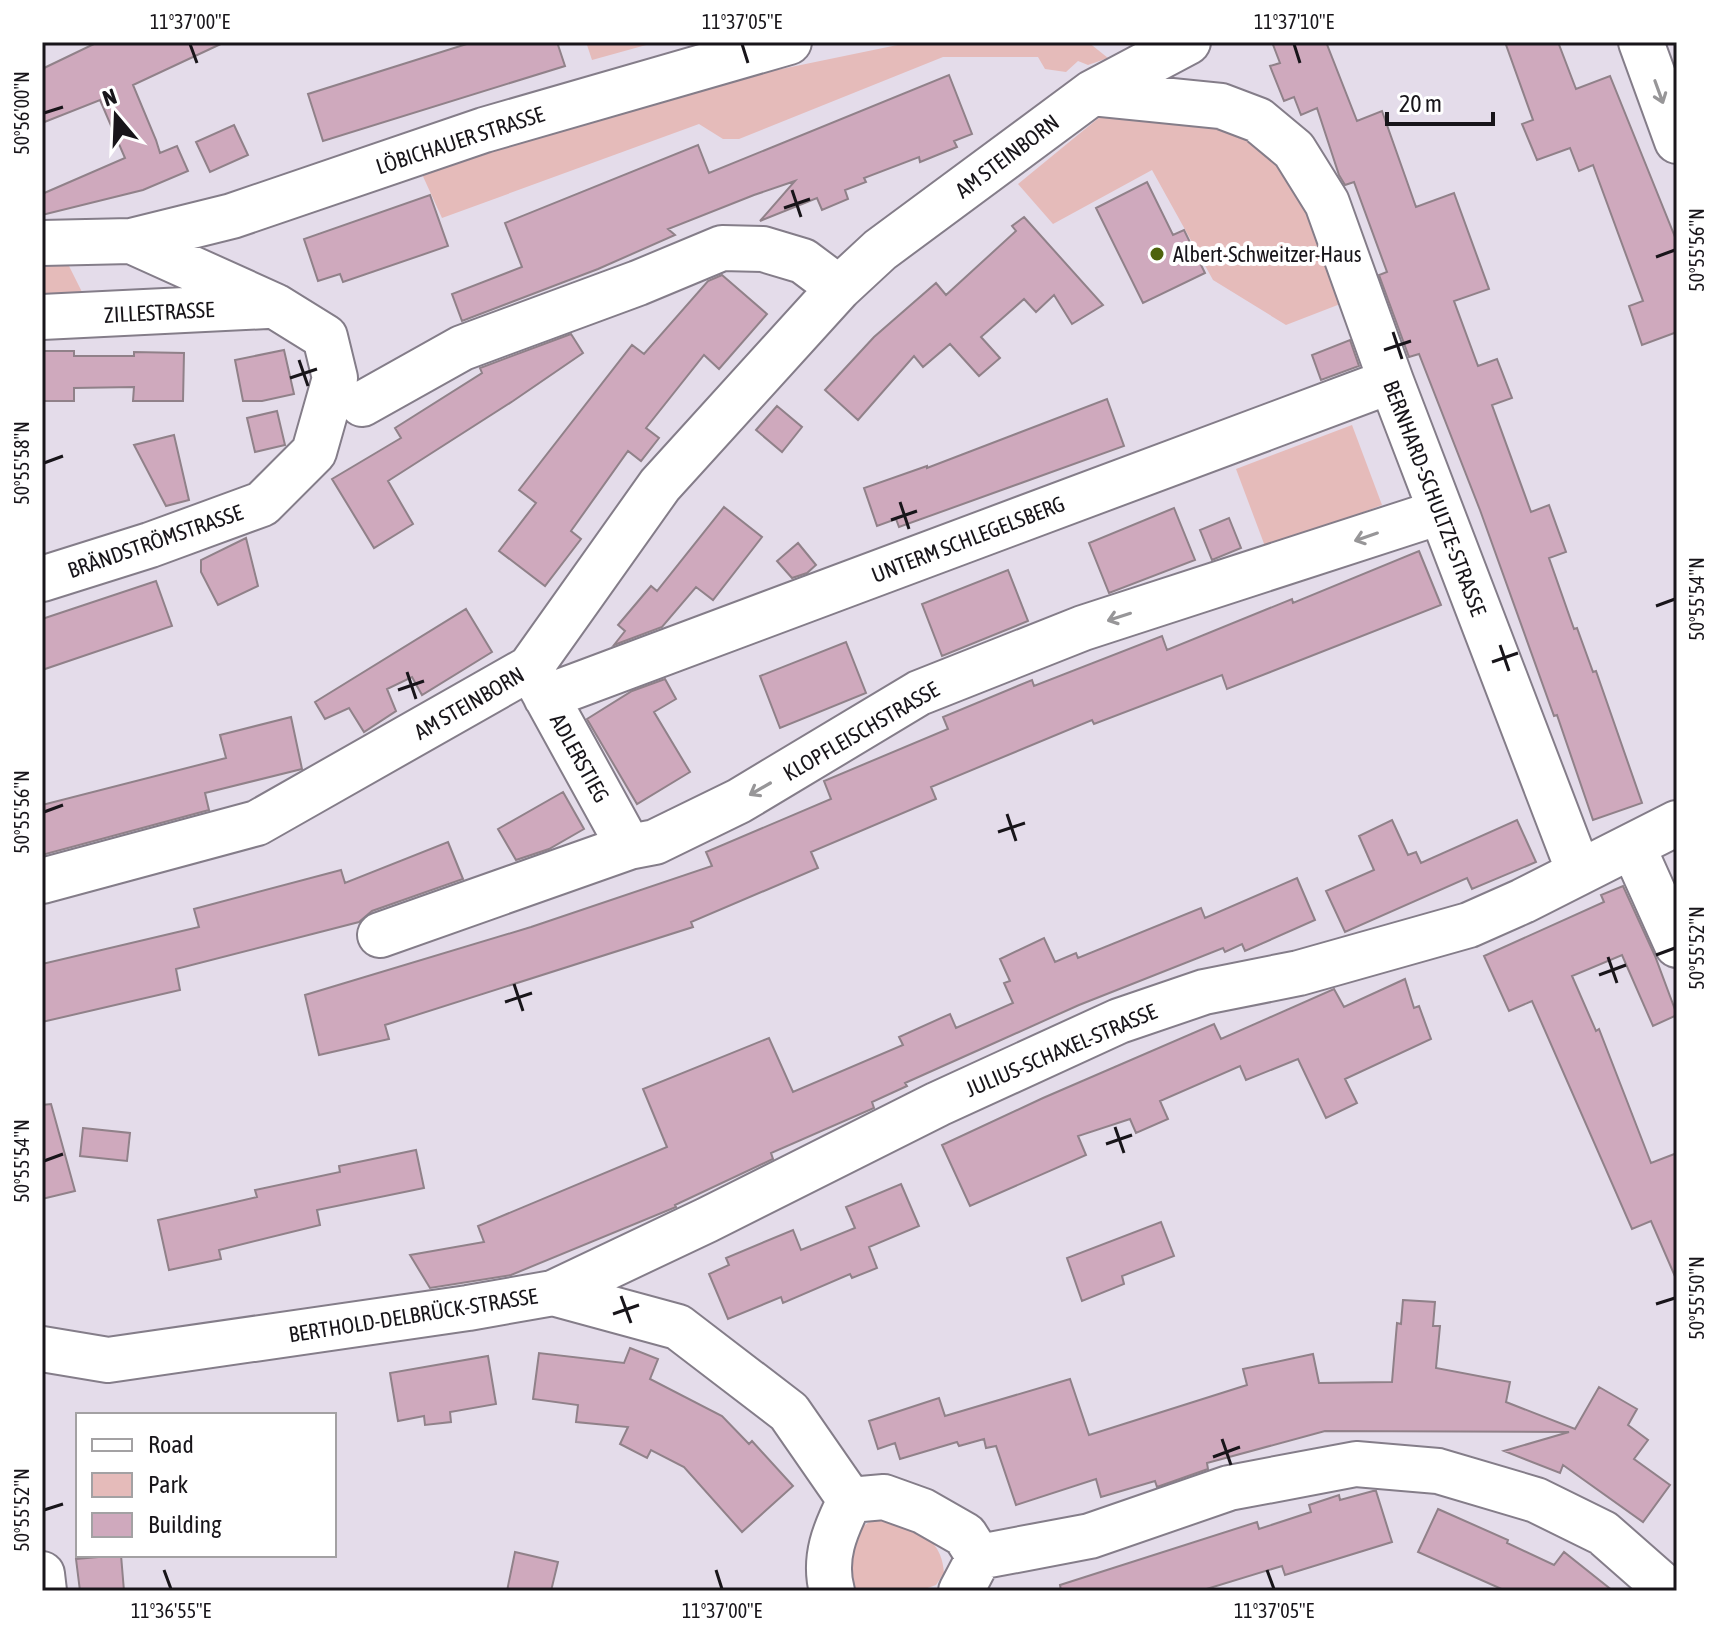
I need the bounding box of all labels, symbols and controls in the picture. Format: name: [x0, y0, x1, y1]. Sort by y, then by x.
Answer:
text: 11°37'00"E: [150, 10, 231, 33]
text: 11°37'05"E: [702, 10, 783, 33]
text: 11°37'10"E: [1254, 10, 1335, 33]
text: 50°56'00"N: [10, 71, 33, 155]
north arrow: [76, 76, 156, 156]
scale bar: [1387, 76, 1493, 126]
one-way arrow: [1652, 79, 1667, 104]
text: N: [99, 83, 120, 111]
text: 20 m: [1399, 90, 1442, 117]
street label: LÖBICHAUER STRASSE: [373, 100, 548, 179]
street label: AM STEINBORN: [950, 109, 1064, 203]
text: 50°55'56"N: [1685, 208, 1708, 292]
place label: Albert-Schweitzer-Haus: [1173, 241, 1362, 267]
marker: Albert-Schweitzer-Haus: [1148, 245, 1166, 263]
street label: ZILLESTRASSE: [103, 296, 215, 328]
street label: BERNHARD-SCHULTZE-STRASSE: [1378, 376, 1492, 620]
text: 50°55'58"N: [10, 421, 33, 505]
street label: UNTERM SCHLEGELSBERG: [868, 490, 1068, 588]
street label: BRÄNDSTRÖMSTRASSE: [64, 499, 246, 583]
one-way arrow: [1354, 530, 1379, 545]
text: 50°55'54"N: [1685, 557, 1708, 641]
one-way arrow: [1107, 611, 1132, 625]
street label: AM STEINBORN: [409, 661, 529, 745]
street label: KLOPFLEISCHSTRASSE: [779, 676, 944, 786]
street label: ADLERSTIEG: [545, 709, 615, 807]
text: 50°55'56"N: [10, 770, 33, 854]
one-way arrow: [748, 782, 772, 797]
text: 50°55'52"N: [1685, 906, 1708, 990]
street label: JULIUS-SCHAXEL-STRASSE: [961, 998, 1161, 1102]
text: 50°55'54"N: [10, 1119, 33, 1203]
text: 50°55'50"N: [1685, 1256, 1708, 1340]
street label: BERTHOLD-DELBRÜCK-STRASSE: [287, 1282, 540, 1348]
legend: [76, 1413, 336, 1557]
text: Road: [148, 1431, 194, 1458]
text: 50°55'52"N: [10, 1468, 33, 1552]
text: Park: [148, 1471, 189, 1498]
text: Building: [148, 1511, 222, 1538]
text: 11°36'55"E: [131, 1599, 212, 1622]
text: 11°37'00"E: [682, 1599, 763, 1622]
text: 11°37'05"E: [1234, 1599, 1315, 1622]

